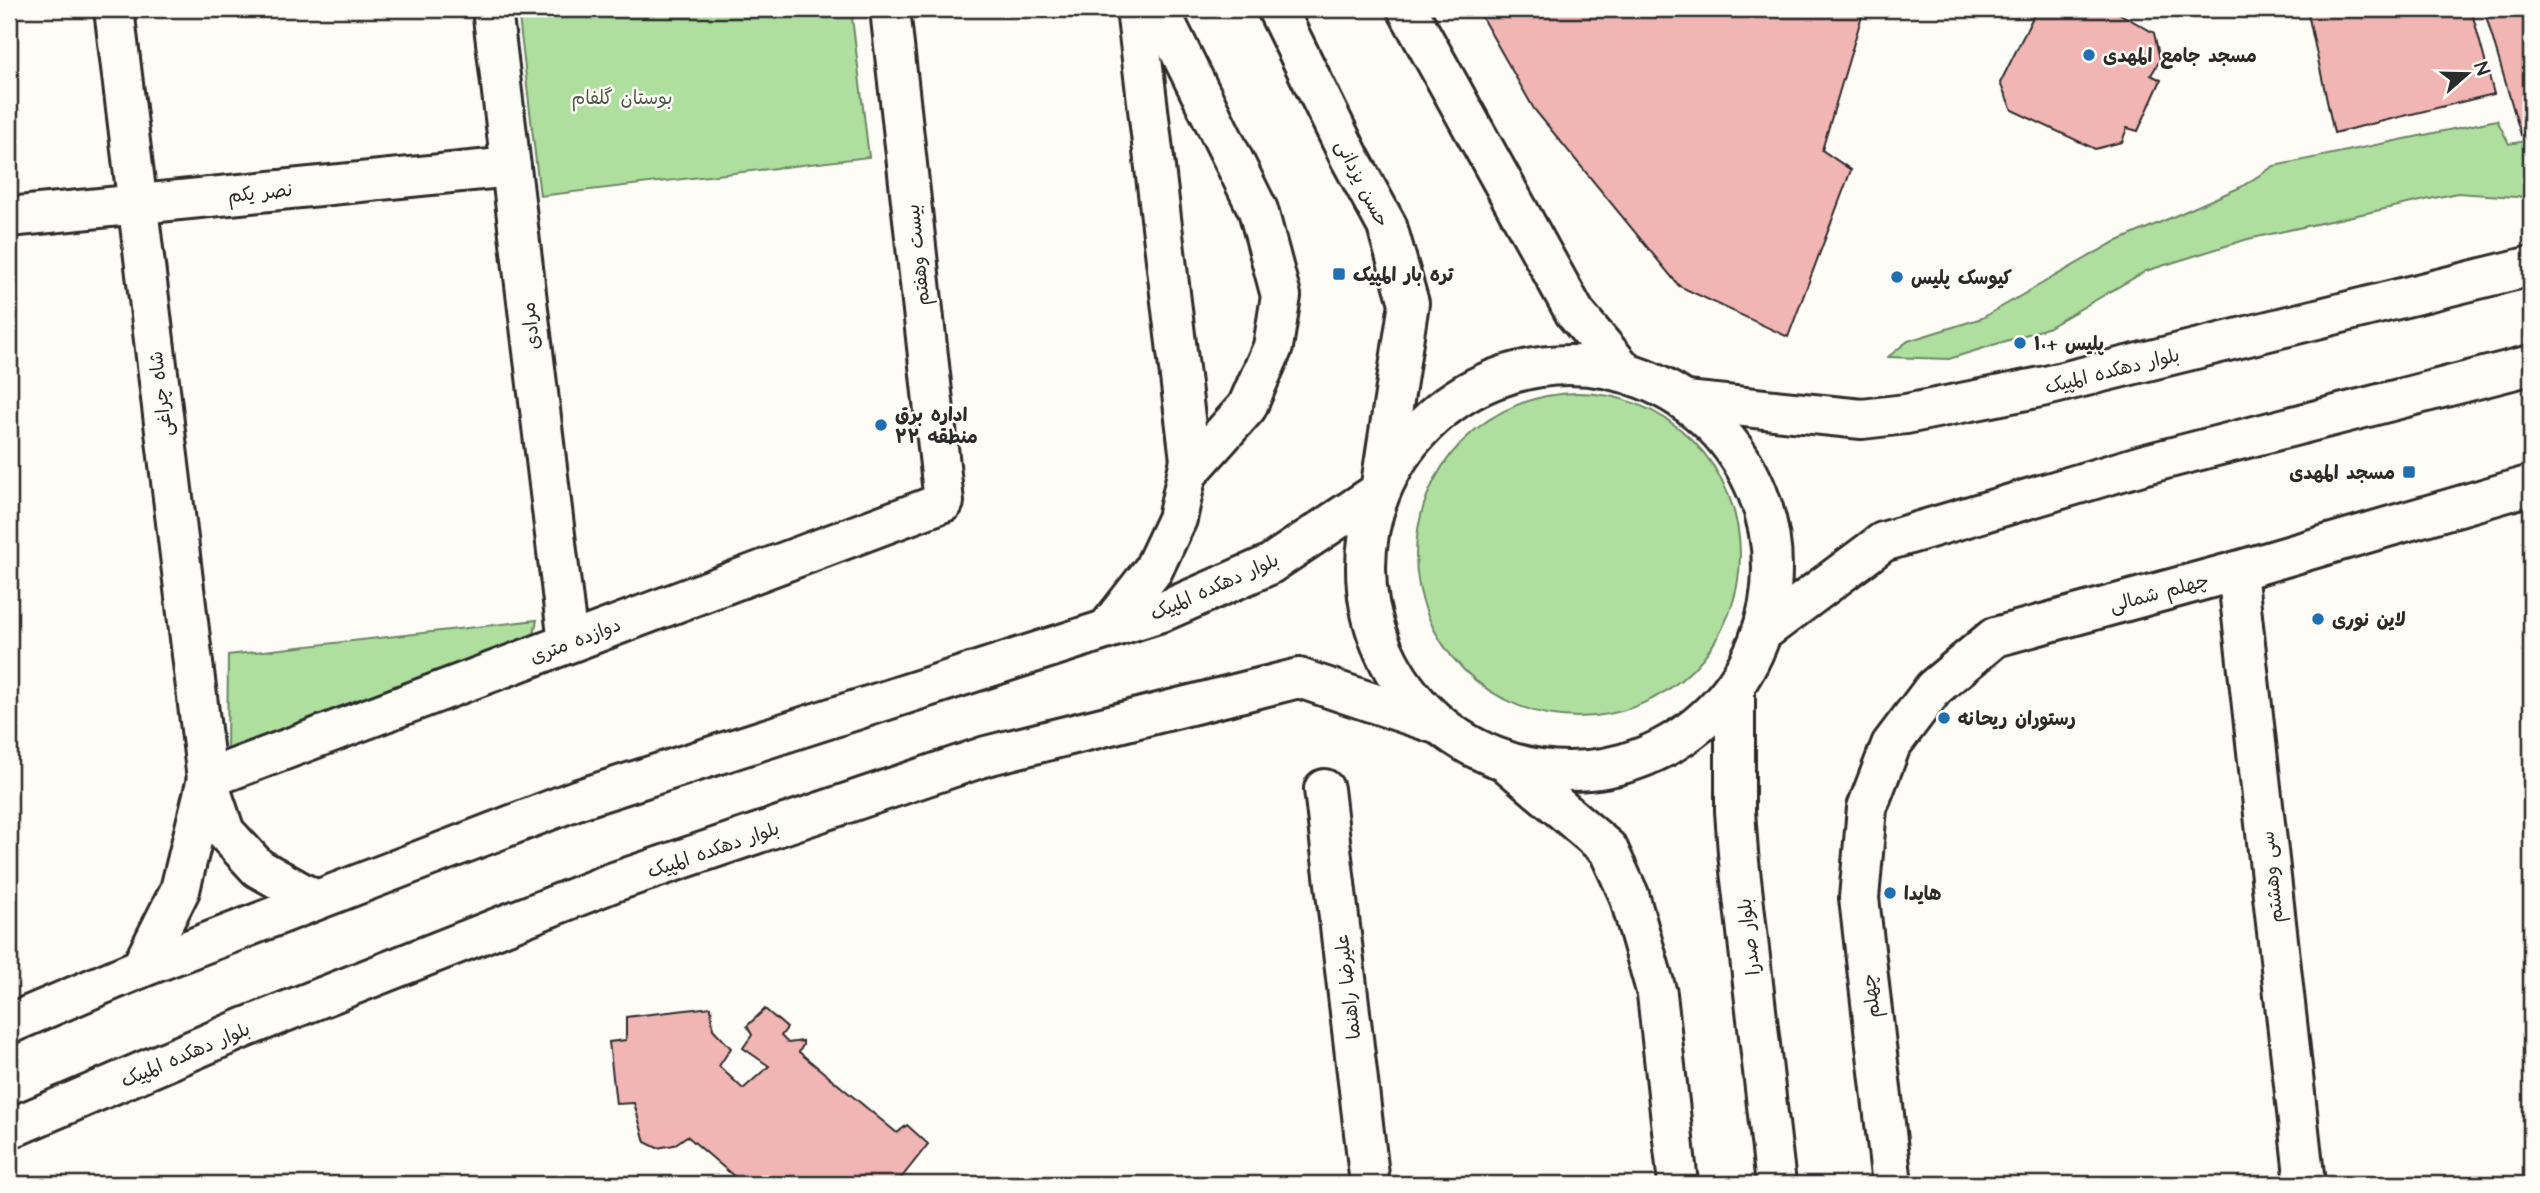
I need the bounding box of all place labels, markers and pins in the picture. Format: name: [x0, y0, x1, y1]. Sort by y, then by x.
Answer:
place label: مسجد جامع المهدی: [2103, 43, 2257, 70]
marker: مسجد جامع المهدی: [2081, 47, 2097, 63]
place label: تره بار المپیک: [1353, 262, 1455, 289]
place label: کیوسک پلیس: [1911, 265, 2013, 292]
marker: تره بار المپیک: [1331, 266, 1347, 282]
marker: کیوسک پلیس: [1889, 269, 1905, 285]
place label: پلیس +۱۰: [2034, 331, 2104, 358]
marker: پلیس +۱۰: [2012, 335, 2028, 351]
place label: اداره برق منطقه ۲۲: [895, 402, 978, 451]
marker: اداره برق منطقه ۲۲: [873, 417, 889, 433]
place label: مسجد المهدی: [2289, 460, 2395, 487]
marker: مسجد المهدی: [2401, 464, 2417, 480]
place label: لاین نوری: [2332, 607, 2406, 634]
marker: لاین نوری: [2310, 611, 2326, 627]
place label: رستوران ریحانه: [1958, 706, 2076, 733]
marker: رستوران ریحانه: [1936, 710, 1952, 726]
place label: هایدا: [1904, 881, 1942, 908]
marker: هایدا: [1882, 885, 1898, 901]

